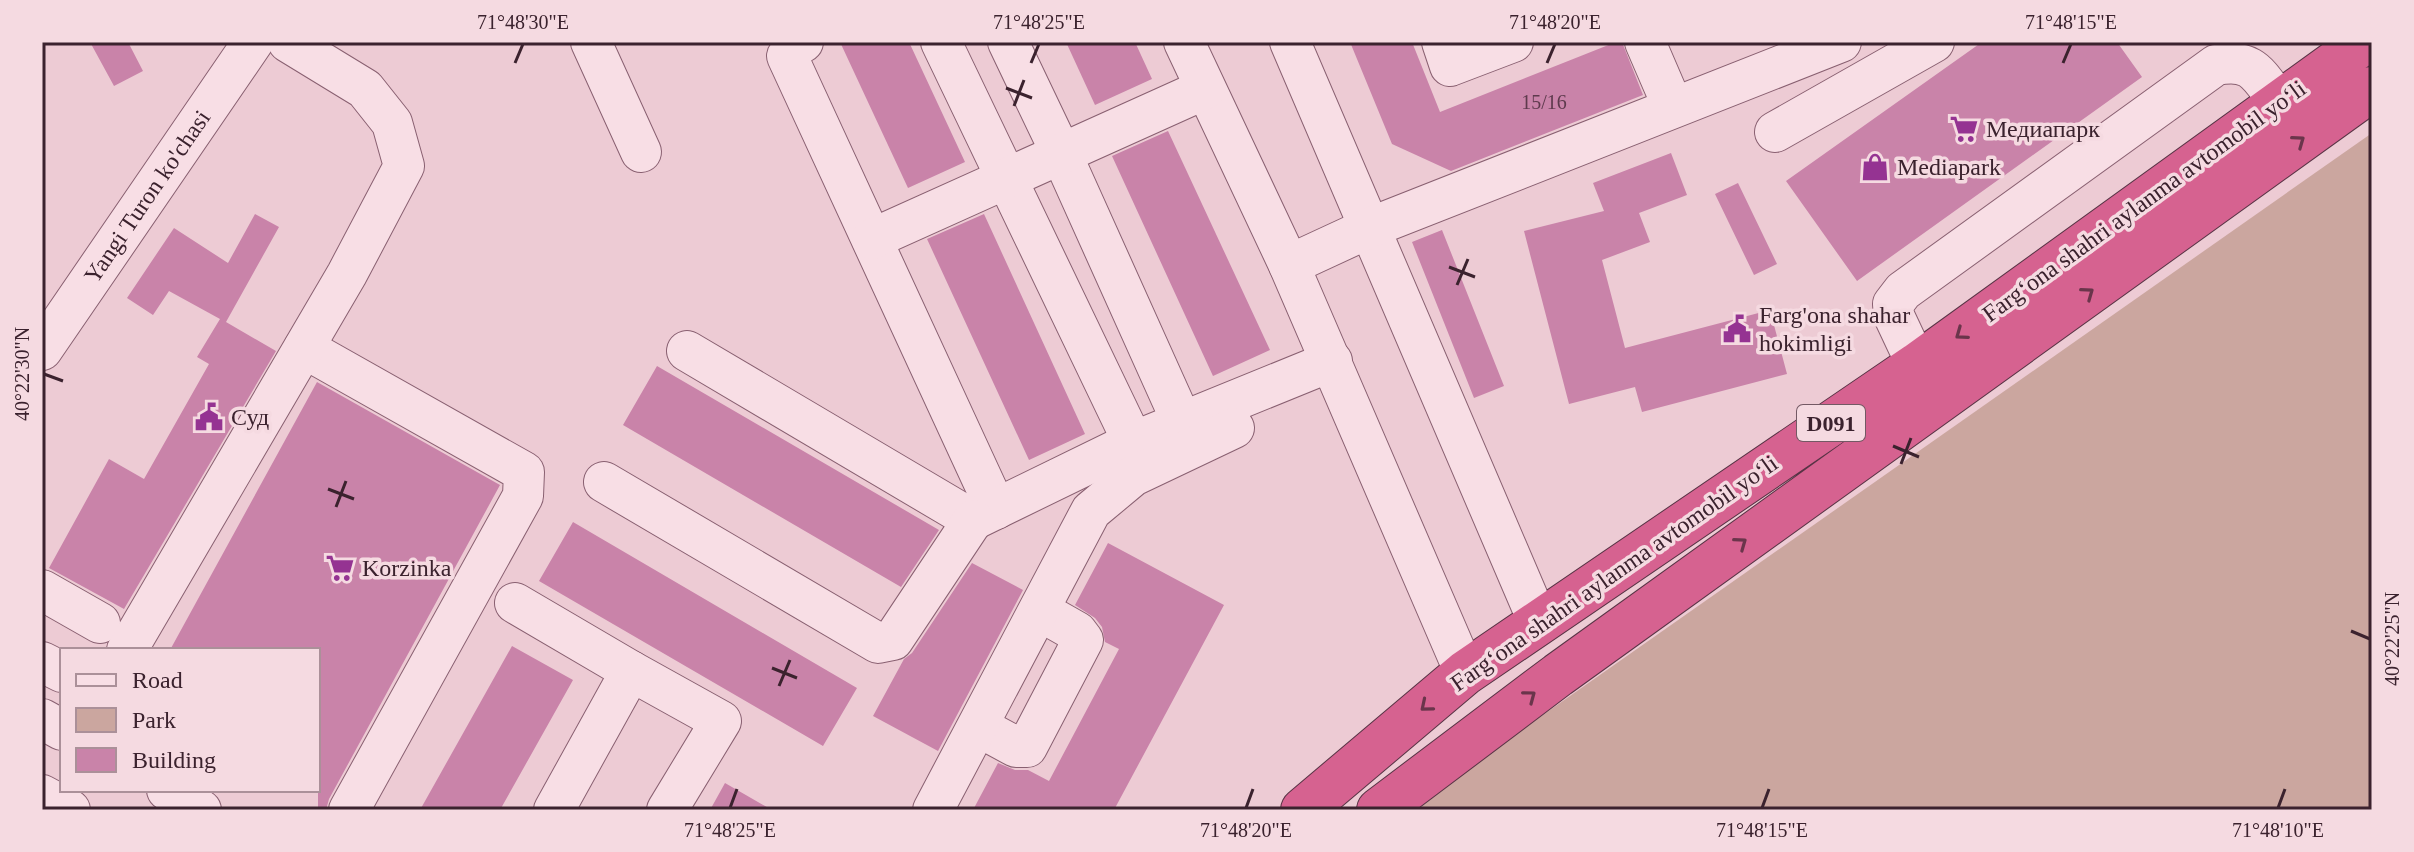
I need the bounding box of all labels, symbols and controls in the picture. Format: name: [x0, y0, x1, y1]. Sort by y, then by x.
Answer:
text: 71°48'30"E: [477, 11, 569, 33]
text: 71°48'25"E: [993, 11, 1085, 33]
text: 71°48'20"E: [1509, 11, 1601, 33]
text: 71°48'15"E: [2025, 11, 2117, 33]
street label: Fargʻona shahri aylanma avtomobil yoʻli: [1977, 75, 2311, 327]
house number: 15/16: [1521, 91, 1567, 113]
street label: Yangi Turon ko'chasi: [79, 105, 215, 288]
supermarket icon: Медиапарк: [1949, 114, 1979, 144]
place label: Медиапарк: [1986, 116, 2100, 142]
one-way arrow: [2291, 136, 2305, 151]
shop icon: Mediapark: [1860, 152, 1890, 182]
place label: Mediapark: [1897, 154, 2001, 180]
one-way arrow: [2080, 288, 2094, 303]
place label: Farg'ona shahar hokimligi: [1759, 302, 1910, 356]
public building icon: Farg'ona shahar hokimligi: [1722, 314, 1752, 344]
one-way arrow: [1955, 324, 1969, 338]
text: 40°22'30"N: [11, 327, 33, 421]
public building icon: Суд: [194, 402, 224, 432]
place label: Суд: [231, 404, 269, 430]
road number: D091: [1797, 405, 1865, 441]
street label: Fargʻona shahri aylanma avtomobil yoʻli: [1446, 450, 1783, 696]
one-way arrow: [1732, 538, 1747, 553]
supermarket icon: Korzinka: [325, 553, 355, 583]
place label: Korzinka: [362, 555, 452, 581]
text: 40°22'25"N: [2381, 592, 2403, 686]
legend: [60, 648, 320, 792]
text: Road: [132, 667, 183, 693]
one-way arrow: [1521, 691, 1536, 705]
one-way arrow: [1420, 696, 1435, 711]
text: Park: [132, 707, 176, 733]
text: Building: [132, 747, 216, 773]
text: 71°48'25"E: [684, 819, 776, 841]
text: 71°48'20"E: [1200, 819, 1292, 841]
text: 71°48'15"E: [1716, 819, 1808, 841]
text: 71°48'10"E: [2232, 819, 2324, 841]

